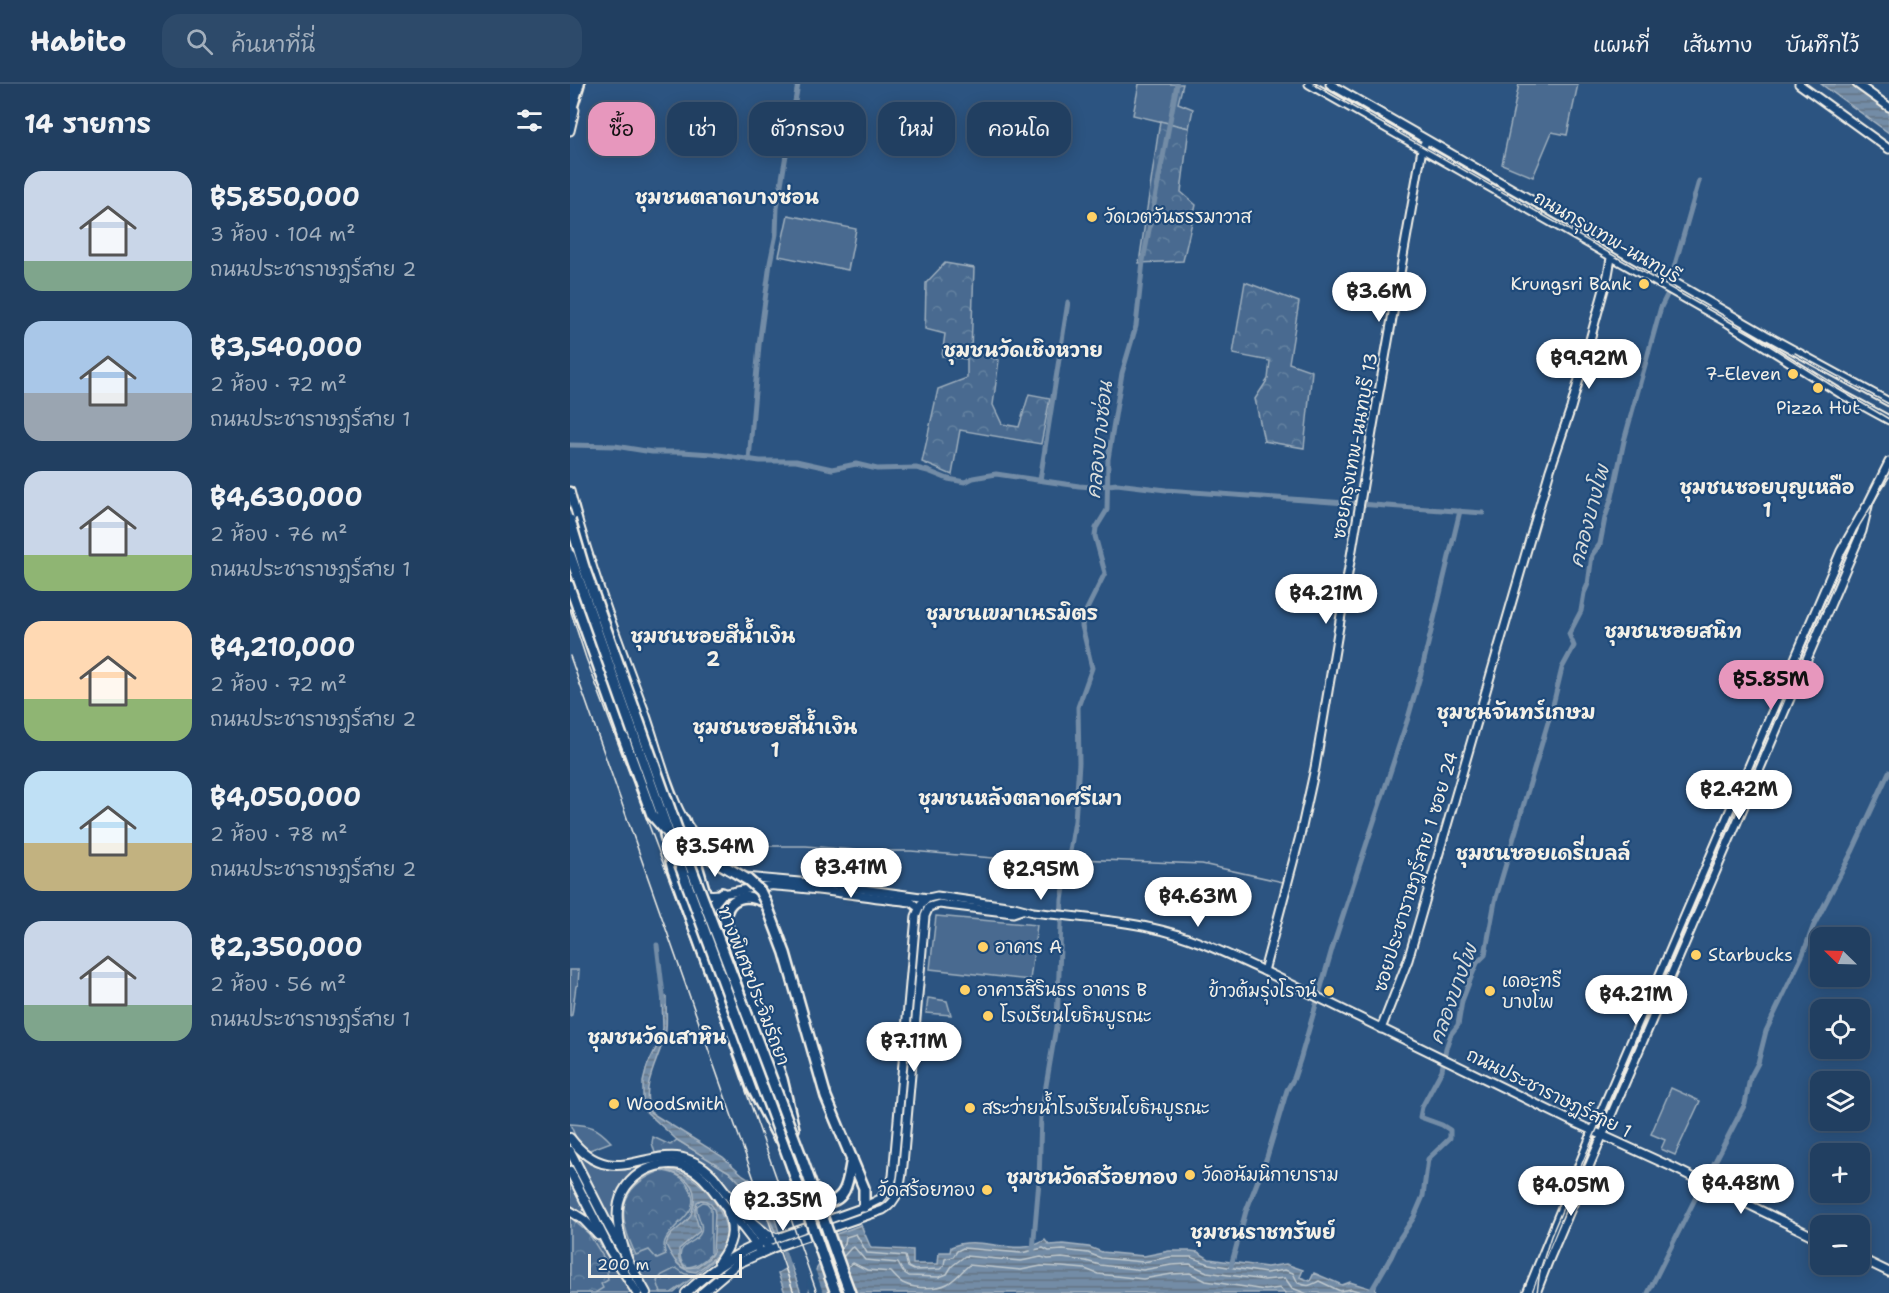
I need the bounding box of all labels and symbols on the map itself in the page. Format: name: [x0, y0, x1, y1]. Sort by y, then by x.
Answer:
district label: ชุมชนตลาดบางซ่อน: [635, 184, 820, 212]
street label: ถนนกรุงเทพ-นนทบุรี: [1528, 185, 1685, 290]
place label: วัดเวตวันธรรมาวาส: [1104, 205, 1252, 229]
marker: วัดเวตวันธรรมาวาส: [1085, 210, 1099, 224]
pin: ฿3.6M: [1337, 272, 1421, 323]
place label: Krungsri Bank: [1510, 272, 1632, 296]
marker: Krungsri Bank: [1637, 277, 1651, 291]
district label: ชุมชนวัดเชิงหวาย: [943, 337, 1103, 365]
pin: ฿9.92M: [1540, 339, 1638, 390]
street label: ซอยกรุงเทพ-นนทบุรี 13: [1327, 351, 1385, 542]
place label: 7-Eleven: [1705, 362, 1781, 386]
marker: 7-Eleven: [1786, 367, 1800, 381]
water label: คลองบางซ่อน: [1080, 378, 1118, 500]
marker: Pizza Hut: [1811, 381, 1825, 395]
place label: Pizza Hut: [1776, 396, 1860, 420]
water label: คลองบางโพ: [1563, 460, 1616, 570]
district label: ชุมชนซอยบุญเหลือ 1: [1679, 474, 1855, 523]
pin: ฿4.21M: [1277, 574, 1375, 625]
district label: ชุมชนเขมาเนรมิตร: [926, 600, 1098, 628]
district label: ชุมชนซอยสีน้ำเงิน 2: [631, 617, 796, 672]
district label: ชุมชนซอยสนิท: [1604, 618, 1742, 646]
pin: ฿5.85M: [1722, 660, 1820, 711]
district label: ชุมชนจันทร์เกษม: [1436, 699, 1596, 727]
district label: ชุมชนซอยสีน้ำเงิน 1: [693, 708, 858, 763]
street label: ซอยประชาราษฎร์สาย 1 ซอย 24: [1367, 749, 1464, 995]
pin: ฿2.42M: [1690, 770, 1788, 821]
district label: ชุมชนหลังตลาดศรีเมา: [918, 785, 1122, 813]
pin: ฿3.54M: [666, 827, 764, 878]
district label: ชุมชนซอยเดรี่เบลล์: [1455, 835, 1631, 868]
pin: ฿3.41M: [802, 848, 900, 899]
pin: ฿2.95M: [992, 850, 1090, 901]
pin: ฿4.63M: [1149, 877, 1247, 928]
street label: ทางพิเศษประจิมรัถยา: [713, 903, 795, 1069]
north arrow: [1810, 927, 1870, 987]
place label: อาคาร A: [995, 935, 1062, 959]
water label: คลองบางโพ: [1423, 938, 1484, 1048]
marker: อาคาร A: [976, 940, 990, 954]
place label: Starbucks: [1708, 943, 1793, 967]
marker: Starbucks: [1689, 948, 1703, 962]
place label: เดอะทรี บางโพ: [1502, 969, 1561, 1014]
pin: ฿4.21M: [1587, 975, 1685, 1026]
place label: อาคารสิรินธร อาคาร B: [977, 978, 1147, 1002]
place label: ข้าวต้มรุ่งโรจน์: [1208, 978, 1317, 1005]
marker: อาคารสิรินธร อาคาร B: [958, 983, 972, 997]
marker: ข้าวต้มรุ่งโรจน์: [1322, 984, 1336, 998]
marker: เดอะทรี บางโพ: [1483, 984, 1497, 998]
place label: โรงเรียนโยธินบูรณะ: [1000, 1003, 1152, 1030]
marker: โรงเรียนโยธินบูรณะ: [981, 1009, 995, 1023]
pin: ฿7.11M: [865, 1022, 963, 1073]
district label: ชุมชนวัดเสาหิน: [587, 1024, 727, 1052]
street label: ถนนประชาราษฎร์สาย 1: [1463, 1042, 1636, 1143]
place label: สระว่ายนํ้าโรงเรียนโยธินบูรณะ: [982, 1091, 1210, 1122]
place label: WoodSmith: [626, 1092, 725, 1116]
marker: WoodSmith: [607, 1097, 621, 1111]
marker: สระว่ายนํ้าโรงเรียนโยธินบูรณะ: [963, 1101, 977, 1115]
place label: วัดอนัมนิกายาราม: [1202, 1163, 1339, 1187]
district label: ชุมชนวัดสร้อยทอง: [1006, 1164, 1178, 1192]
pin: ฿4.48M: [1692, 1164, 1790, 1215]
pin: ฿4.05M: [1522, 1166, 1620, 1217]
marker: วัดอนัมนิกายาราม: [1183, 1168, 1197, 1182]
place label: วัดสร้อยทอง: [878, 1178, 975, 1202]
pin: ฿2.35M: [734, 1181, 832, 1232]
marker: วัดสร้อยทอง: [980, 1183, 994, 1197]
district label: ชุมชนราชทรัพย์: [1190, 1219, 1336, 1247]
scale bar: [588, 1251, 742, 1278]

